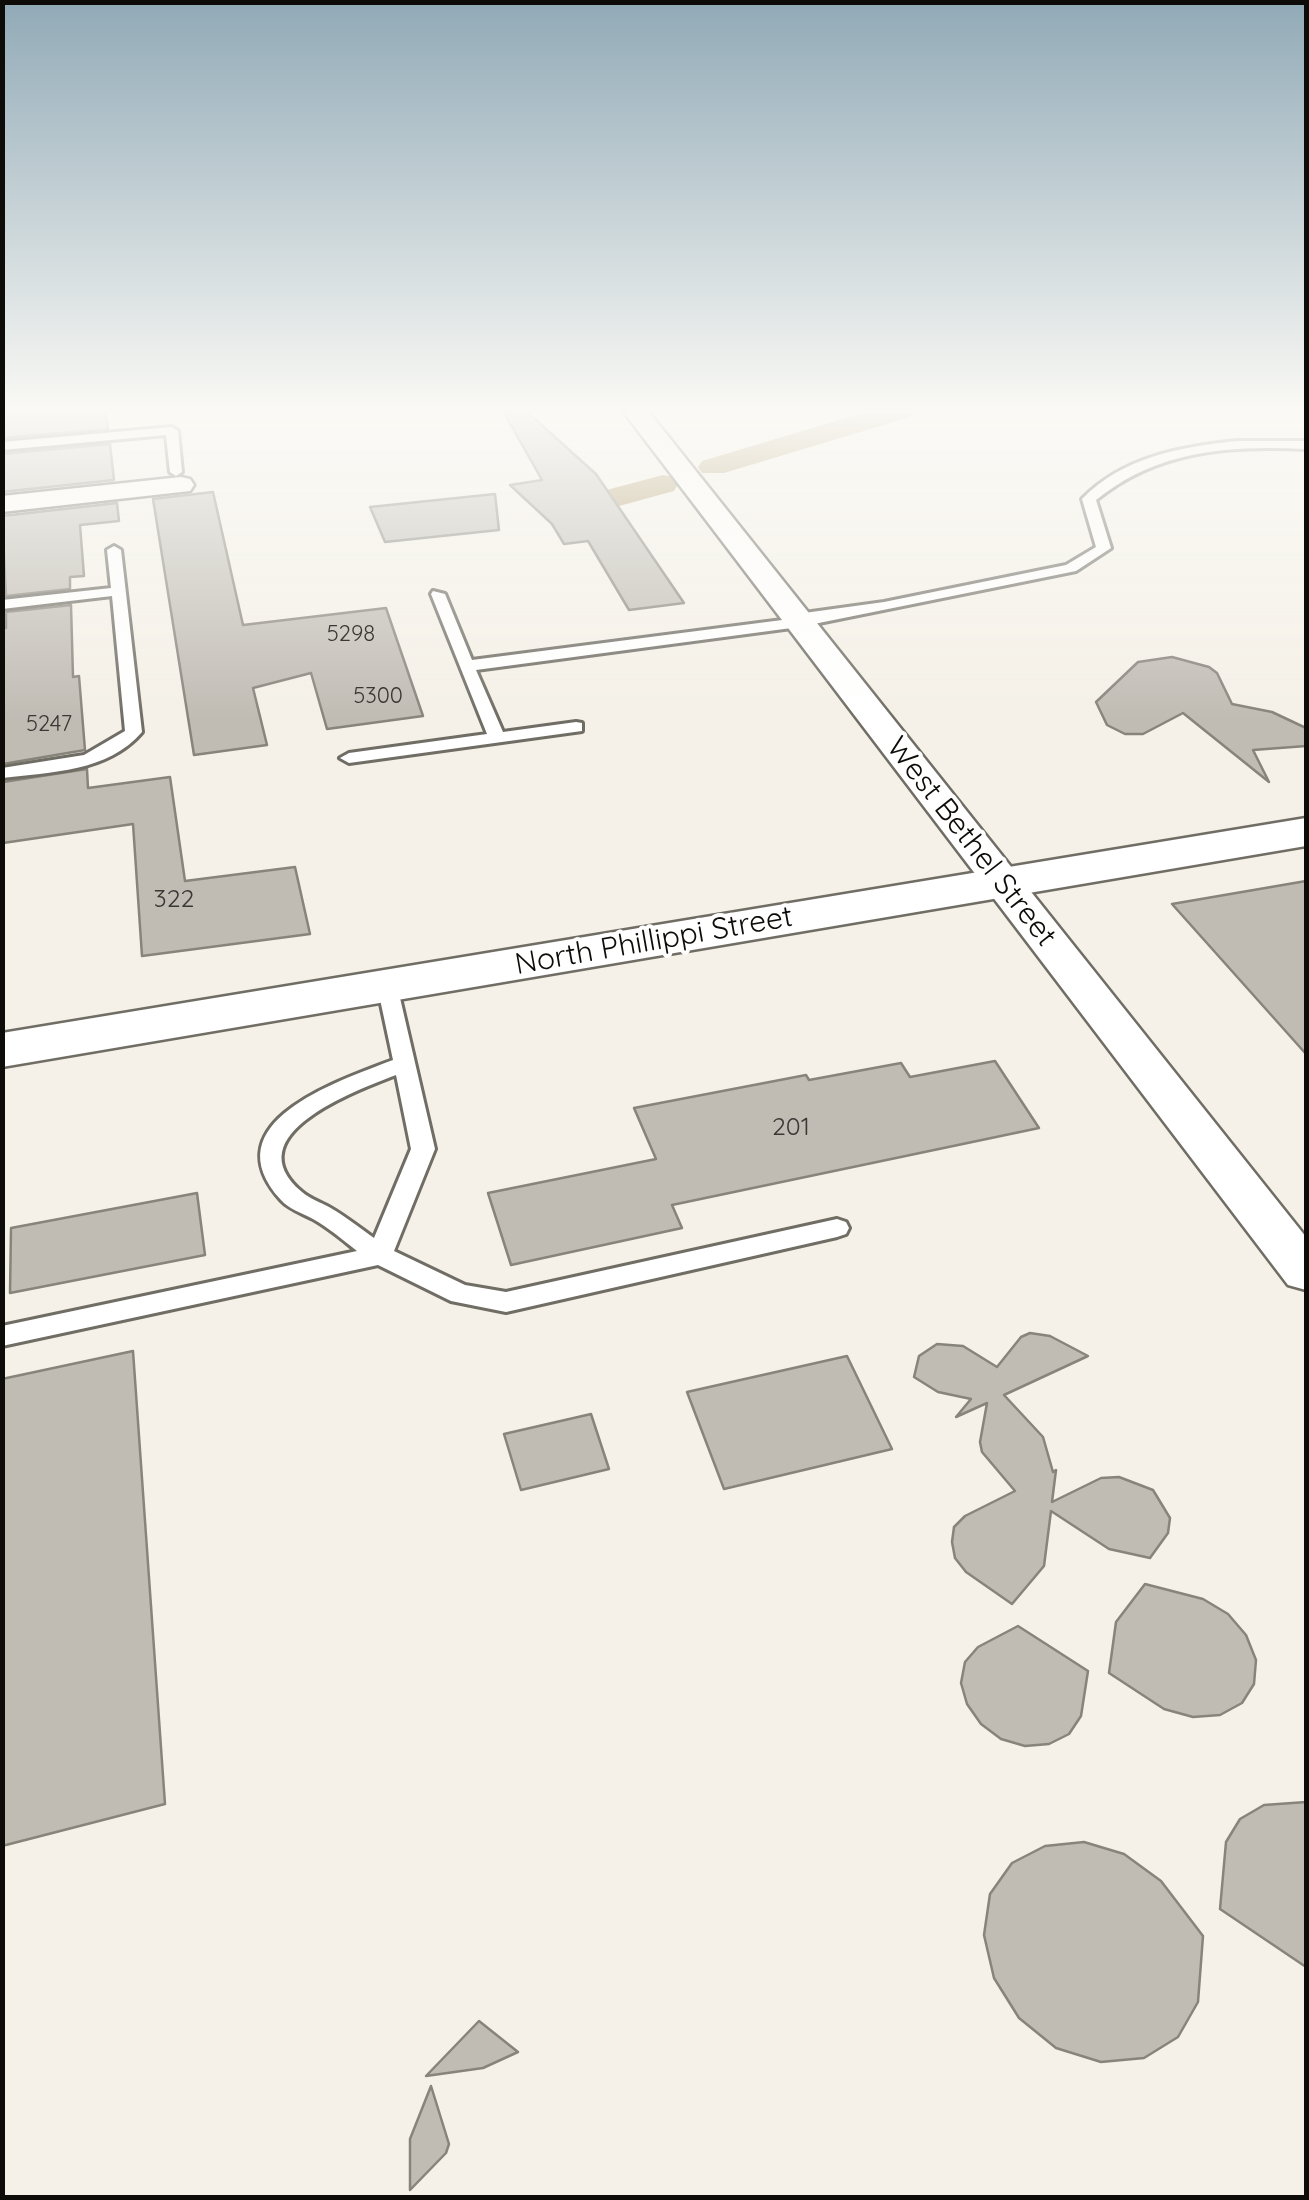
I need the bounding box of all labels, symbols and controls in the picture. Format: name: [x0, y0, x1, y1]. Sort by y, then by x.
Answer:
house number: 5298: [327, 621, 375, 647]
house number: 5300: [353, 683, 403, 709]
house number: 5247: [26, 711, 72, 737]
street label: West Bethel Street: [878, 730, 1064, 954]
house number: 322: [154, 884, 194, 914]
street label: North Phillippi Street: [512, 899, 796, 983]
house number: 201: [772, 1112, 810, 1142]

